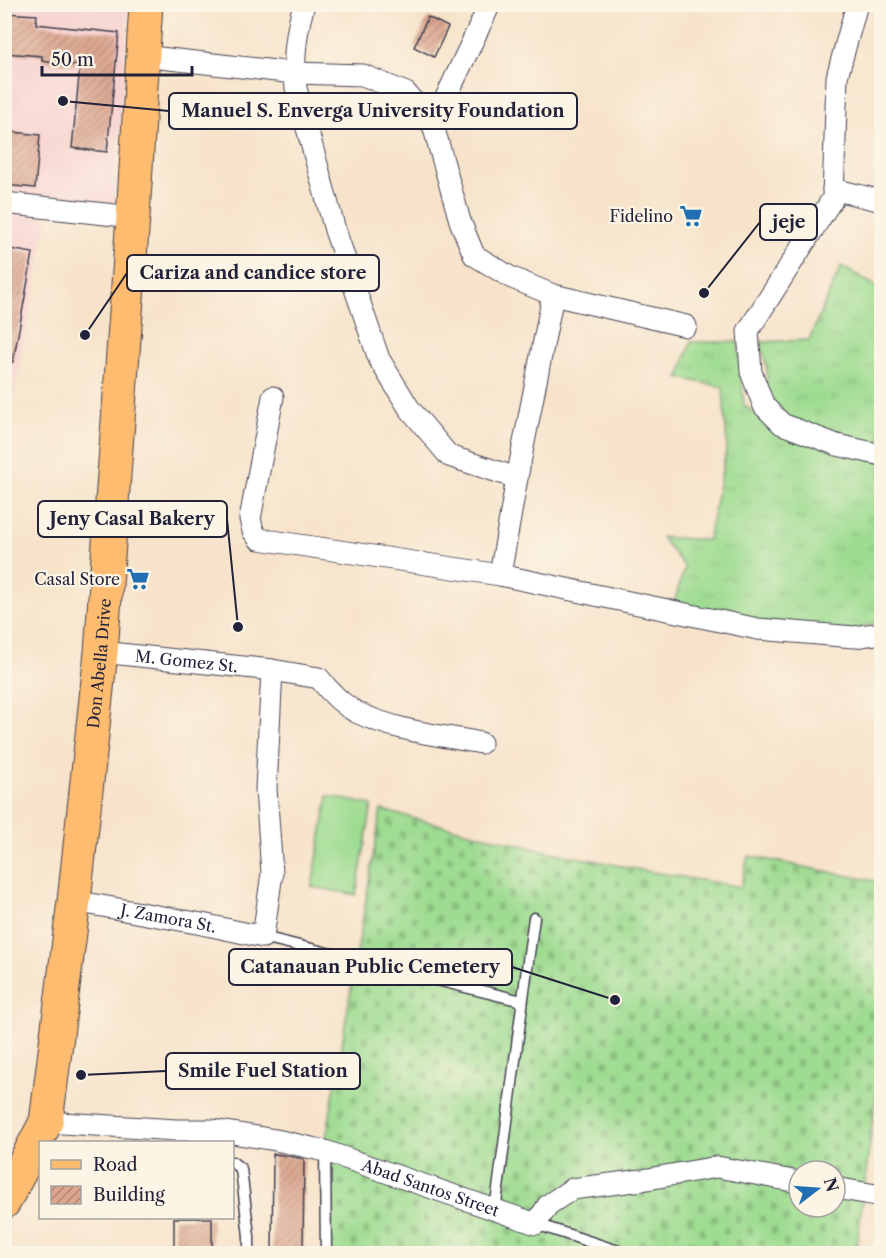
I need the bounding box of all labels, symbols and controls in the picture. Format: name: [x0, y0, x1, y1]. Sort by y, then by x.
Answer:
scale bar: [42, 39, 192, 77]
text: 50 m: [51, 49, 94, 71]
callout: Manuel S. Enverga University Foundation: [169, 93, 577, 129]
text: Manuel S. Enverga University Foundation: [181, 100, 565, 122]
supermarket icon: Fidelino: [678, 203, 704, 229]
callout: jeje: [760, 204, 817, 240]
place label: Fidelino: [610, 206, 673, 226]
text: jeje: [768, 211, 806, 233]
callout: Cariza and candice store: [127, 255, 379, 291]
text: Cariza and candice store: [140, 262, 367, 284]
callout: Jeny Casal Bakery: [38, 501, 227, 537]
text: Jeny Casal Bakery: [47, 508, 215, 530]
supermarket icon: Casal Store: [125, 566, 151, 592]
place label: Casal Store: [34, 569, 120, 589]
street label: Don Abella Drive: [83, 598, 115, 730]
street label: M. Gomez St.: [134, 646, 239, 676]
street label: J. Zamora St.: [116, 899, 218, 937]
callout: Catanauan Public Cemetery: [229, 949, 512, 985]
text: Catanauan Public Cemetery: [240, 956, 501, 978]
callout: Smile Fuel Station: [166, 1053, 360, 1089]
text: Smile Fuel Station: [178, 1060, 349, 1082]
legend: [39, 1141, 234, 1219]
text: Road: [93, 1154, 138, 1176]
street label: Abad Santos Street: [358, 1154, 502, 1221]
north arrow: [787, 1159, 847, 1219]
text: N: [820, 1175, 843, 1194]
text: Building: [93, 1184, 165, 1206]

